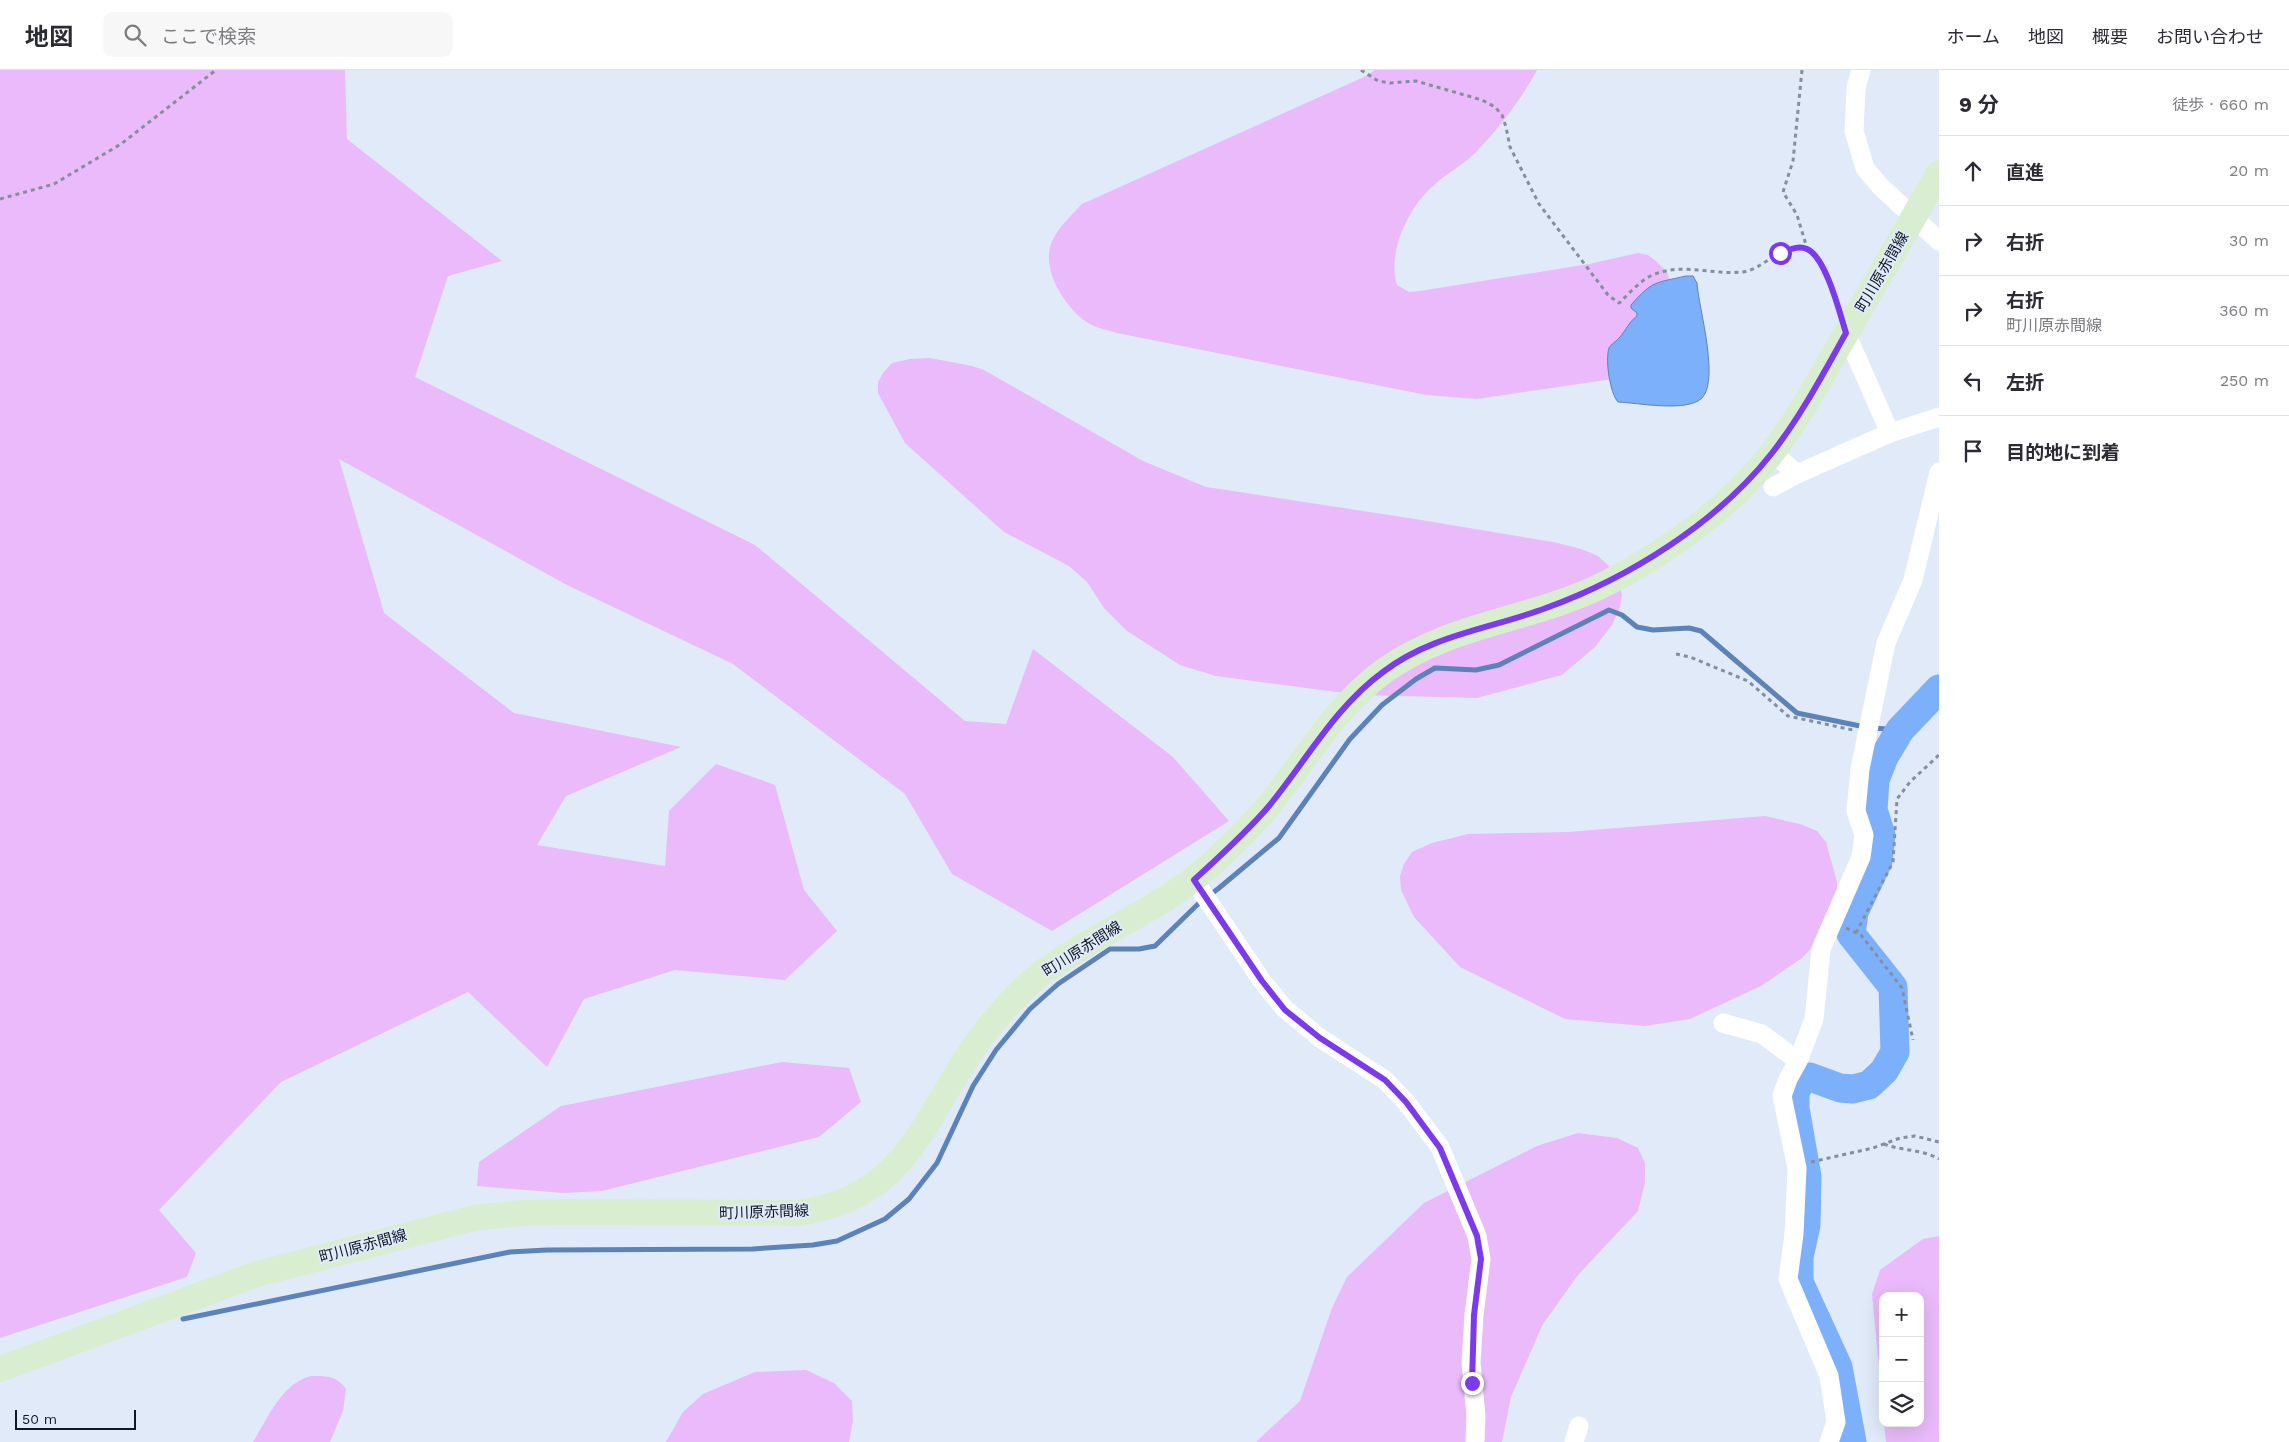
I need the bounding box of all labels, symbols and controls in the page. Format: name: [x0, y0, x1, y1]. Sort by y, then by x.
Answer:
search box: [103, 12, 453, 57]
icon: search: [121, 21, 149, 49]
text: 地図: [25, 23, 73, 51]
text: ここで検索: [161, 25, 256, 48]
text: ホーム: [1947, 26, 2000, 47]
text: 地図: [2028, 26, 2064, 47]
text: 概要: [2092, 26, 2128, 47]
text: お問い合わせ: [2156, 26, 2264, 47]
text: 9 分: [1959, 92, 1999, 117]
text: 徒歩 · 660 m: [2172, 95, 2269, 114]
icon: ahead: [1959, 157, 1987, 185]
text: 直進: [2006, 161, 2044, 184]
text: 20 m: [2229, 161, 2269, 180]
icon: right: [1959, 227, 1987, 255]
street label: 町川原赤間線: [1852, 229, 1912, 315]
text: 右折: [2006, 231, 2044, 254]
text: 30 m: [2229, 231, 2269, 250]
route start: [1769, 242, 1792, 265]
text: 右折: [2006, 289, 2044, 312]
icon: right: [1959, 297, 1987, 325]
text: 360 m: [2219, 301, 2269, 320]
text: 町川原赤間線: [2006, 316, 2102, 335]
icon: left: [1959, 367, 1987, 395]
text: 左折: [2006, 371, 2044, 394]
text: 250 m: [2220, 371, 2269, 390]
icon: arrive: [1959, 437, 1987, 465]
text: 目的地に到着: [2006, 441, 2120, 464]
street label: 町川原赤間線: [1039, 918, 1125, 980]
street label: 町川原赤間線: [719, 1201, 809, 1223]
street label: 町川原赤間線: [317, 1226, 409, 1266]
map controls: [1879, 1292, 1924, 1427]
button: +: [1879, 1292, 1924, 1337]
button: −: [1879, 1337, 1924, 1382]
route end: [1461, 1372, 1484, 1395]
button: layers: [1879, 1382, 1924, 1427]
scale bar: [15, 1407, 136, 1430]
text: 50 m: [22, 1411, 57, 1427]

